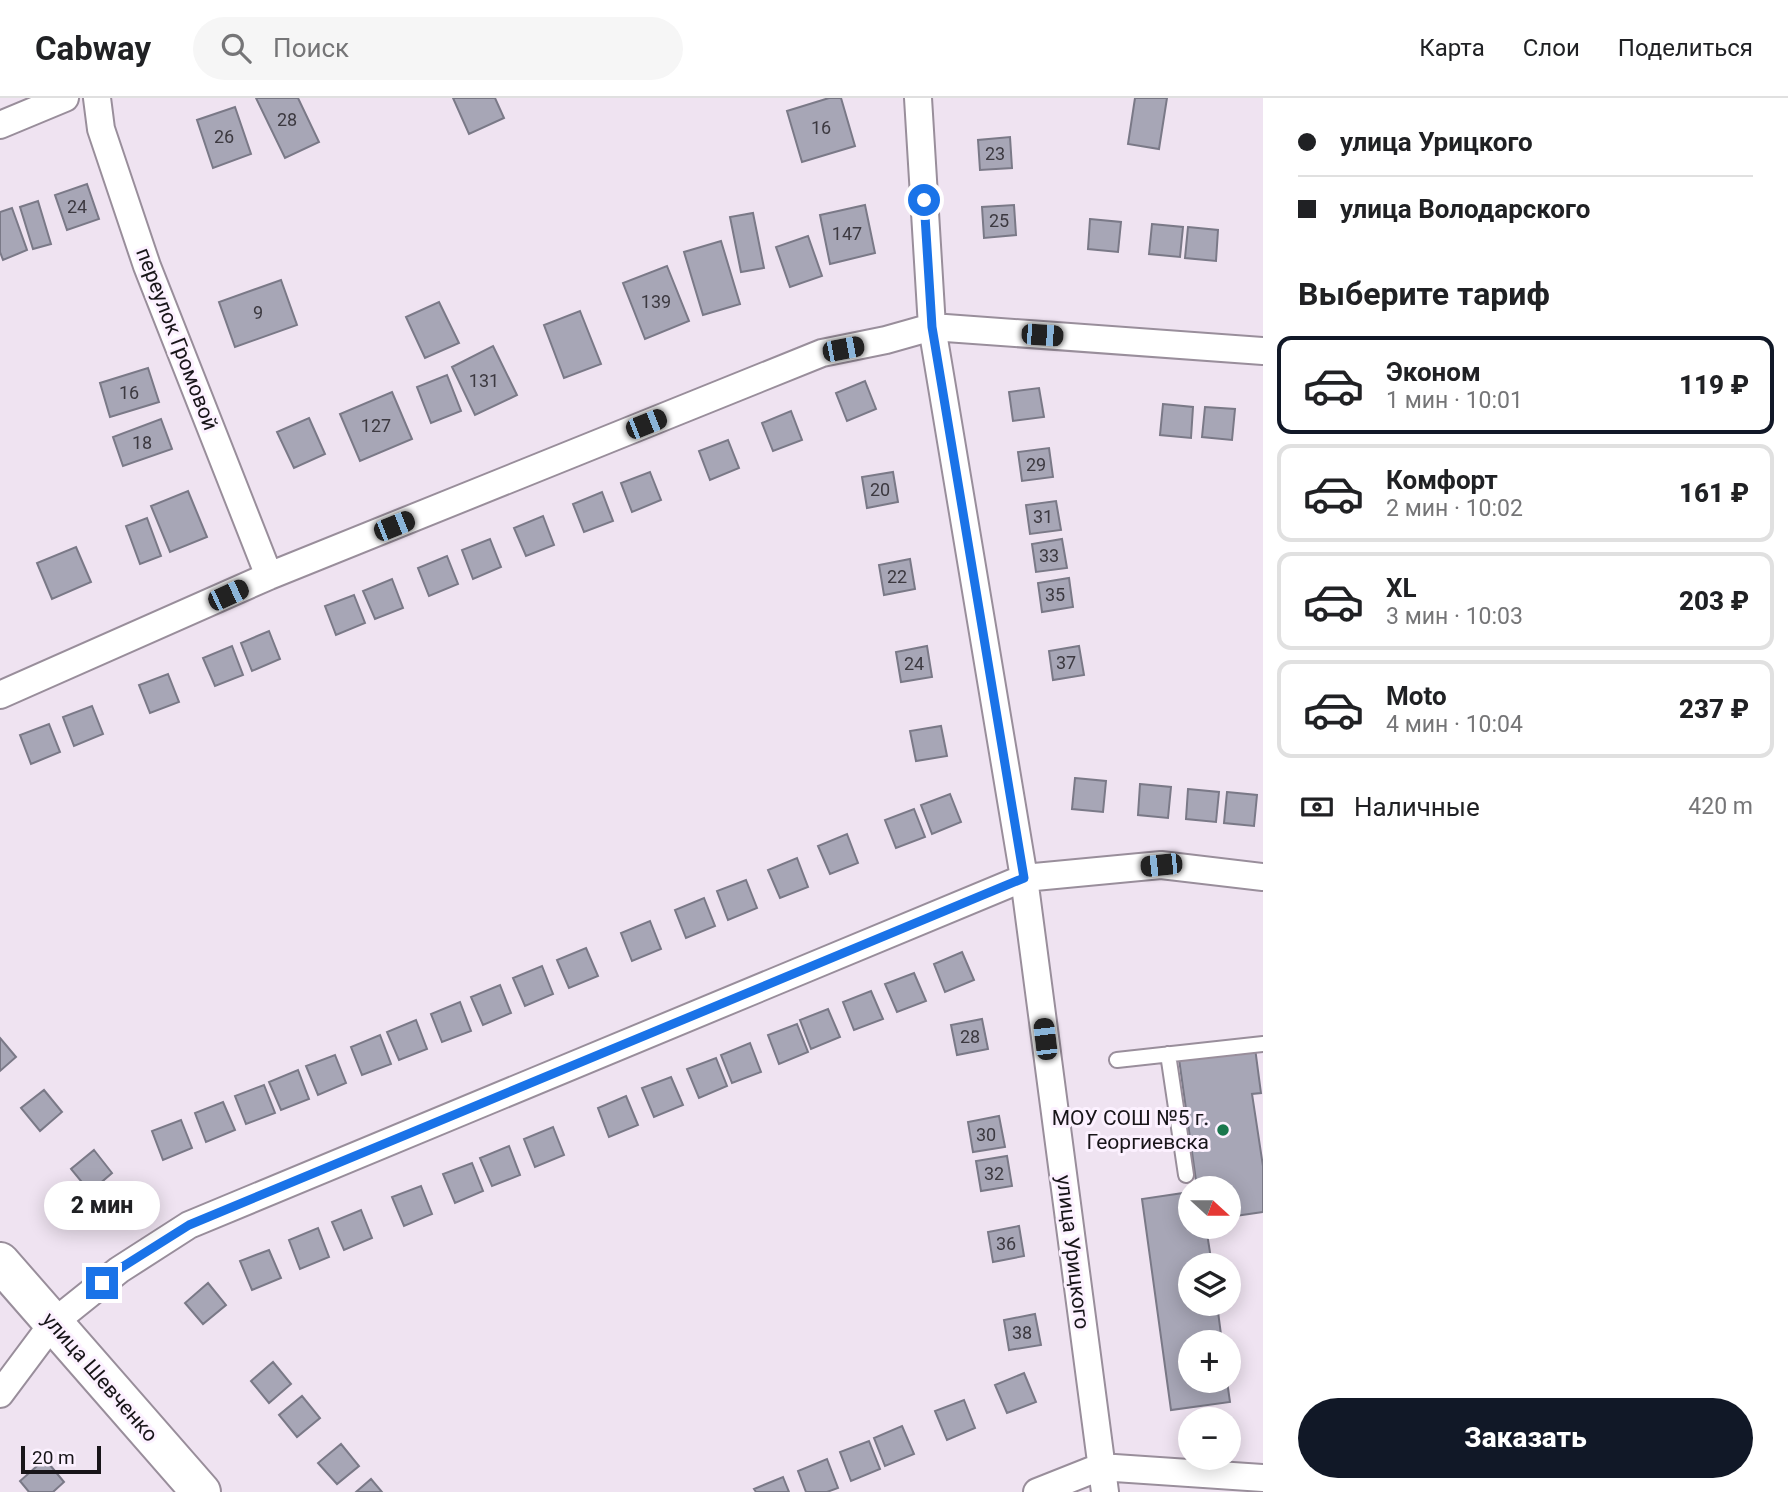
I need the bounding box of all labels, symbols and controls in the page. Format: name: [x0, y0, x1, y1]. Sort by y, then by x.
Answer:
search box: [193, 17, 683, 80]
text: Cabway: [35, 29, 151, 68]
icon: search: [217, 29, 255, 67]
text: Поиск: [273, 33, 349, 63]
text: Карта: [1419, 34, 1485, 62]
text: Слои: [1523, 34, 1580, 62]
text: Поделиться: [1618, 34, 1753, 62]
house number: 28: [277, 109, 297, 130]
house number: 16: [811, 117, 831, 138]
house number: 26: [214, 126, 234, 147]
text: улица Урицкого: [1340, 127, 1533, 157]
house number: 23: [985, 143, 1005, 164]
route start: [908, 184, 940, 216]
text: улица Володарского: [1340, 194, 1590, 224]
house number: 24: [67, 196, 87, 217]
house number: 25: [989, 210, 1009, 231]
house number: 147: [832, 223, 862, 244]
street label: переулок Громовой: [131, 244, 223, 434]
text: Выберите тариф: [1298, 275, 1550, 313]
house number: 139: [641, 291, 671, 312]
house number: 9: [253, 302, 263, 323]
car: [1021, 323, 1064, 347]
car: [821, 335, 866, 363]
icon: car: [1302, 354, 1365, 417]
text: Эконом: [1386, 357, 1481, 387]
house number: 131: [469, 370, 499, 391]
text: 119 ₽: [1679, 370, 1749, 400]
house number: 16: [119, 382, 139, 403]
text: 1 мин · 10:01: [1386, 387, 1523, 414]
car: [623, 406, 670, 442]
house number: 127: [361, 415, 391, 436]
house number: 18: [132, 432, 152, 453]
house number: 29: [1026, 454, 1046, 475]
icon: car: [1302, 462, 1365, 525]
text: Комфорт: [1386, 465, 1498, 495]
text: 161 ₽: [1679, 478, 1749, 508]
house number: 20: [870, 479, 890, 500]
text: 2 мин · 10:02: [1386, 495, 1523, 522]
house number: 31: [1033, 506, 1053, 527]
car: [371, 508, 418, 544]
house number: 33: [1039, 545, 1059, 566]
house number: 22: [887, 566, 907, 587]
icon: car: [1302, 570, 1365, 633]
text: XL: [1386, 573, 1417, 603]
car: [205, 577, 252, 613]
house number: 35: [1045, 584, 1065, 605]
text: 203 ₽: [1679, 586, 1749, 616]
text: 3 мин · 10:03: [1386, 603, 1523, 630]
house number: 37: [1056, 652, 1076, 673]
house number: 24: [904, 653, 924, 674]
icon: car: [1302, 678, 1365, 741]
text: Moto: [1386, 681, 1447, 711]
text: 237 ₽: [1679, 694, 1749, 724]
text: 4 мин · 10:04: [1386, 711, 1523, 738]
icon: cash: [1298, 788, 1336, 826]
text: Наличные: [1354, 792, 1480, 822]
text: 420 m: [1688, 793, 1753, 820]
car: [1140, 852, 1183, 878]
car: [1033, 1017, 1058, 1061]
house number: 28: [960, 1026, 980, 1047]
place label: МОУ СОШ №5 г. Георгиевска: [1052, 1106, 1209, 1154]
marker: МОУ СОШ №5 г. Георгиевска: [1215, 1122, 1231, 1138]
house number: 30: [976, 1124, 996, 1145]
house number: 32: [984, 1163, 1004, 1184]
street label: улица Урицкого: [1052, 1174, 1094, 1330]
north arrow: [1178, 1176, 1241, 1239]
map controls: [1178, 1176, 1241, 1470]
callout: 2 мин: [44, 1182, 160, 1230]
text: 2 мин: [71, 1192, 133, 1219]
house number: 36: [996, 1233, 1016, 1254]
button: layers: [1178, 1253, 1241, 1316]
route end: [86, 1267, 118, 1299]
street label: улица Шевченко: [37, 1307, 163, 1447]
house number: 38: [1012, 1322, 1032, 1343]
button: +: [1178, 1330, 1241, 1393]
button: Заказать: [1298, 1398, 1753, 1478]
button: −: [1178, 1407, 1241, 1470]
scale bar: [21, 1443, 102, 1475]
text: 20 m: [32, 1446, 75, 1469]

